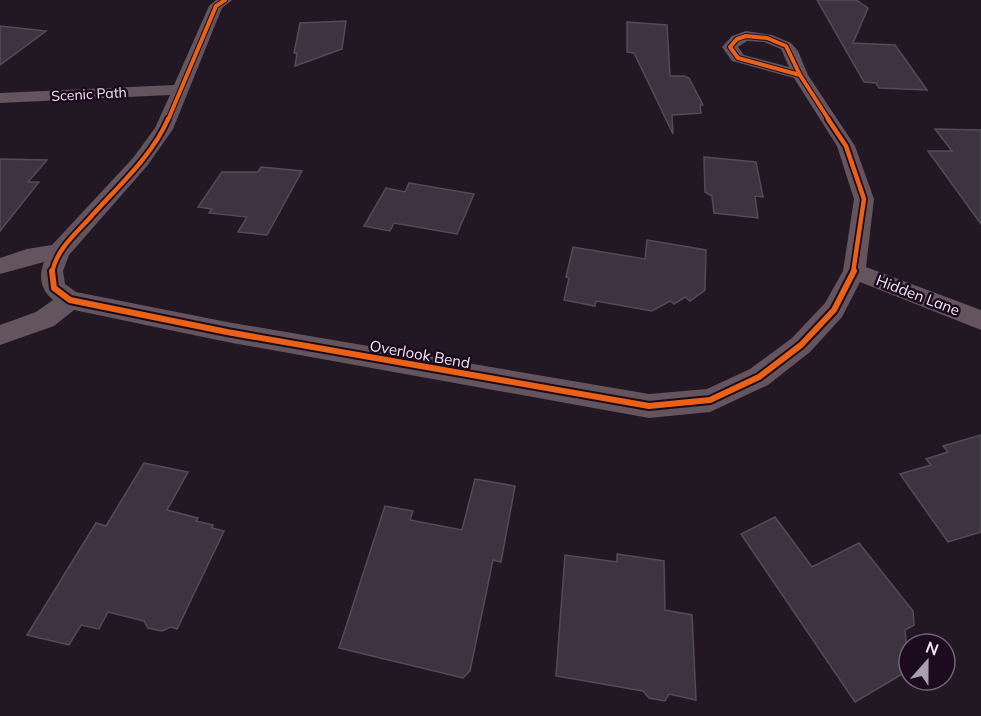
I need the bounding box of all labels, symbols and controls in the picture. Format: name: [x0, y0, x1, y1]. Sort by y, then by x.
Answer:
street label: Scenic Path: [51, 83, 127, 105]
street label: Hidden Lane: [873, 270, 963, 320]
street label: Overlook Bend: [368, 336, 472, 372]
north arrow: [897, 632, 957, 692]
text: N: [923, 636, 942, 659]

